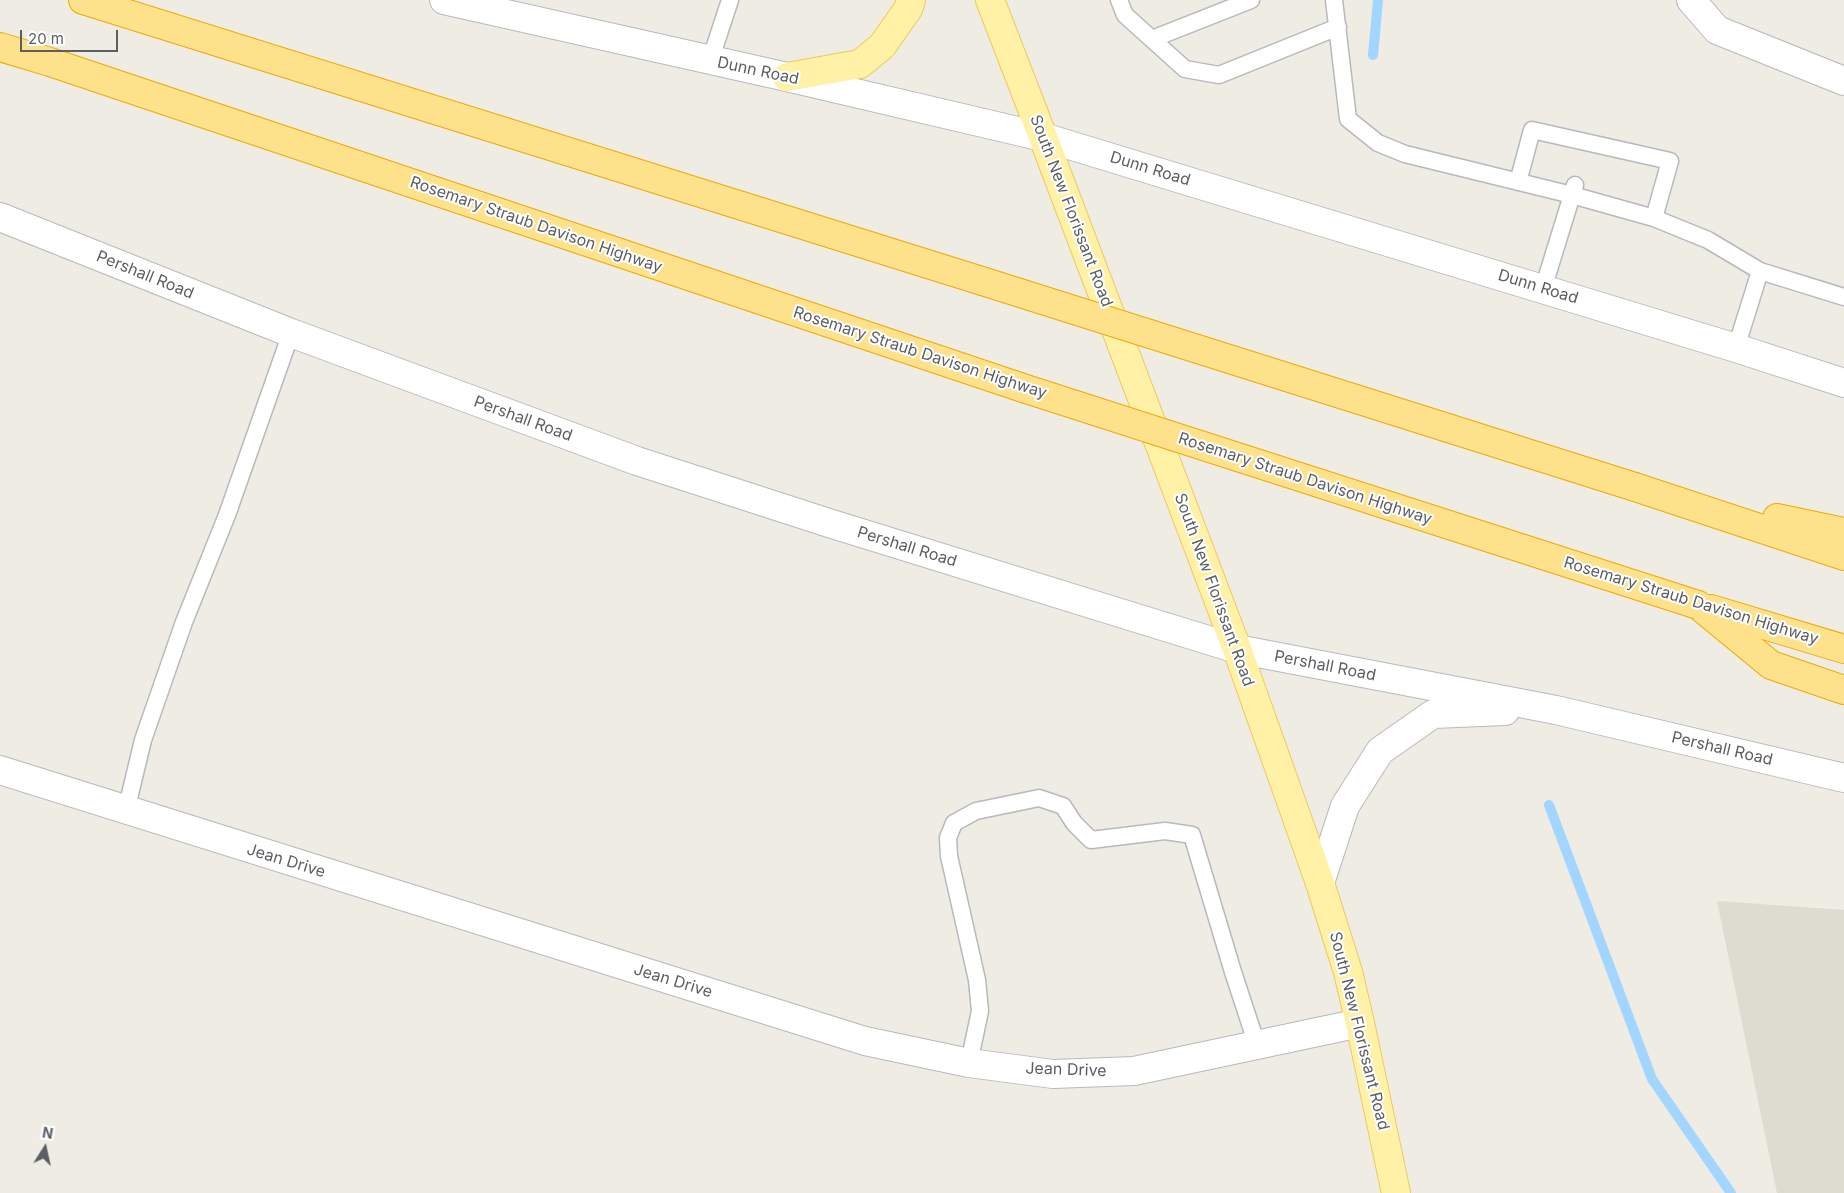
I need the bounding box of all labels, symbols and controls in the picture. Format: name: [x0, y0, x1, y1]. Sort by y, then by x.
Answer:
scale bar: [22, 20, 120, 52]
text: 20 m: [28, 29, 64, 48]
street label: Dunn Road: [715, 53, 801, 89]
street label: South New Florissant Road: [1025, 112, 1117, 310]
street label: Dunn Road: [1108, 148, 1192, 190]
street label: Rosemary Straub Davison Highway: [407, 173, 665, 277]
street label: Pershall Road: [94, 247, 196, 303]
street label: Dunn Road: [1496, 266, 1580, 308]
street label: Rosemary Straub Davison Highway: [791, 303, 1049, 403]
street label: Pershall Road: [471, 392, 575, 446]
street label: Rosemary Straub Davison Highway: [1176, 429, 1434, 529]
street label: South New Florissant Road: [1170, 491, 1258, 689]
street label: Pershall Road: [855, 523, 959, 571]
street label: Rosemary Straub Davison Highway: [1561, 553, 1821, 649]
street label: Pershall Road: [1273, 647, 1377, 685]
street label: Pershall Road: [1670, 728, 1774, 770]
street label: Jean Drive: [244, 840, 328, 882]
street label: South New Florissant Road: [1325, 930, 1393, 1132]
street label: Jean Drive: [631, 960, 715, 1002]
street label: Jean Drive: [1025, 1059, 1107, 1081]
north arrow: [20, 1123, 70, 1173]
text: N: [41, 1123, 54, 1142]

